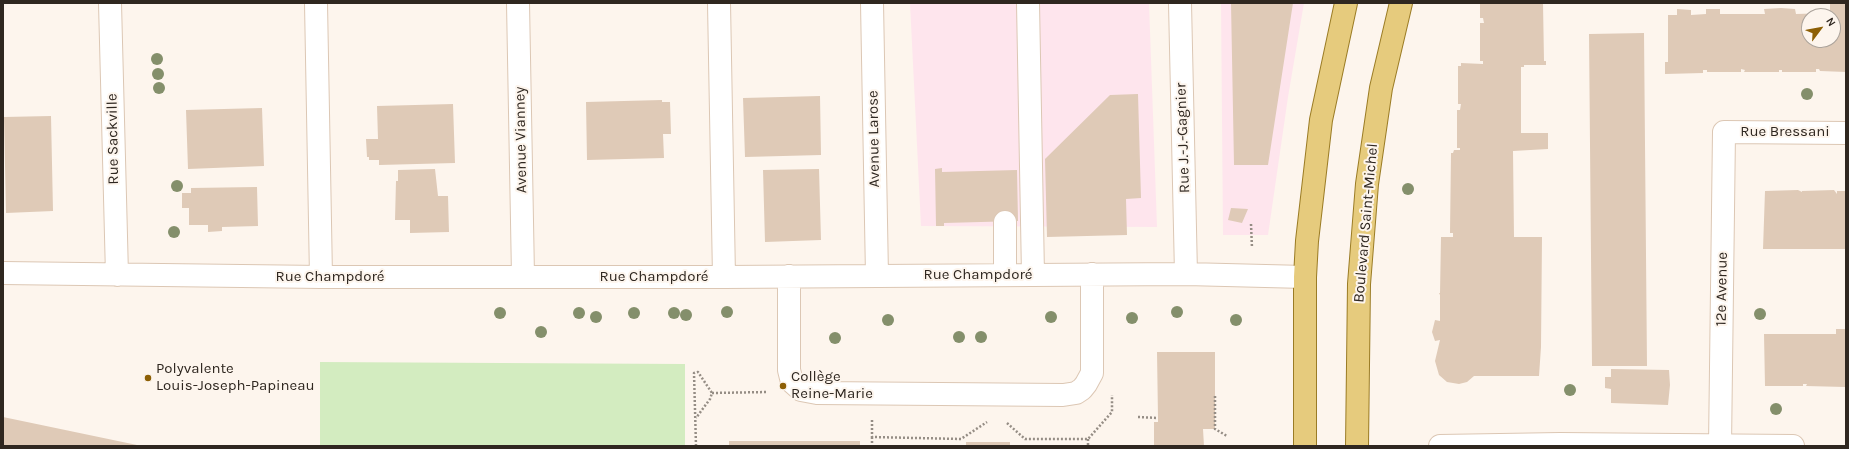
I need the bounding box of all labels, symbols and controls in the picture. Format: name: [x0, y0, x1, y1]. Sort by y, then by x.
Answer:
north arrow: [1801, 8, 1841, 48]
text: N: [1823, 15, 1838, 29]
street label: Rue J.-J.-Gagnier: [1172, 82, 1194, 194]
street label: Avenue Vianney: [511, 86, 531, 194]
street label: Avenue Larose: [864, 90, 884, 188]
street label: Rue Sackville: [103, 93, 123, 185]
street label: Rue Bressani: [1740, 123, 1830, 141]
street label: Boulevard Saint-Michel: [1350, 143, 1382, 303]
street label: 12e Avenue: [1712, 252, 1732, 326]
street label: Rue Champdoré: [923, 266, 1033, 284]
street label: Rue Champdoré: [275, 268, 385, 286]
street label: Rue Champdoré: [599, 268, 709, 286]
place label: Polyvalente Louis-Joseph-Papineau: [156, 360, 315, 395]
place label: Collège Reine-Marie: [791, 368, 873, 403]
marker: Polyvalente Louis-Joseph-Papineau: [143, 373, 153, 383]
marker: Collège Reine-Marie: [778, 381, 788, 391]

